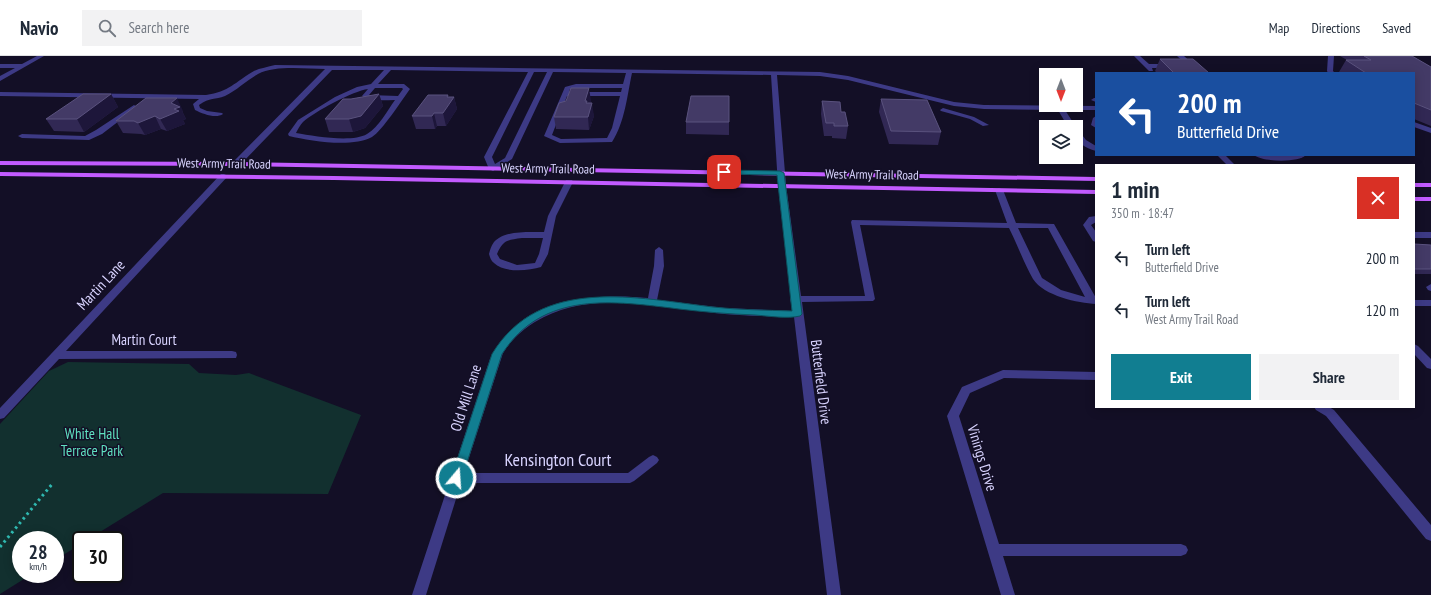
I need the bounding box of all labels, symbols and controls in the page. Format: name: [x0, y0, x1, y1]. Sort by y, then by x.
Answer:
search box: [82, 10, 362, 46]
text: Navio: [20, 16, 58, 40]
icon: search: [96, 17, 118, 39]
text: Search here: [128, 18, 189, 37]
text: Map: [1269, 19, 1289, 37]
text: Directions: [1311, 19, 1360, 37]
text: Saved: [1382, 19, 1411, 37]
north arrow: [1039, 68, 1083, 112]
map controls: [1039, 68, 1083, 164]
text: 200 m: [1177, 84, 1241, 121]
icon: left: [1111, 88, 1163, 140]
button: layers: [1039, 120, 1083, 164]
text: Butterfield Drive: [1177, 120, 1279, 143]
street label: West Army Trail Road: [177, 154, 271, 173]
pin: [707, 155, 741, 189]
street label: West Army Trail Road: [501, 159, 595, 178]
icon: arrive: [713, 161, 735, 183]
street label: West Army Trail Road: [825, 165, 919, 184]
text: 1 min: [1111, 174, 1159, 205]
button: close: [1357, 177, 1399, 219]
text: 350 m · 18:47: [1111, 205, 1174, 222]
text: Turn left: [1145, 240, 1190, 259]
icon: left: [1111, 247, 1133, 269]
text: 200 m: [1366, 249, 1399, 268]
street label: Martin Lane: [73, 256, 129, 314]
text: Butterfield Drive: [1145, 259, 1219, 276]
text: Turn left: [1145, 292, 1190, 311]
icon: left: [1111, 299, 1133, 321]
text: 120 m: [1366, 301, 1399, 320]
text: West Army Trail Road: [1145, 311, 1238, 328]
street label: Martin Court: [111, 330, 177, 349]
street label: Butterfield Drive: [807, 339, 836, 425]
button: Exit: [1111, 354, 1251, 400]
button: Share: [1259, 354, 1399, 400]
street label: Old Mill Lane: [446, 362, 485, 434]
street label: Vinings Drive: [963, 421, 1002, 493]
park label: White Hall Terrace Park: [61, 424, 123, 460]
street label: Kensington Court: [504, 448, 612, 471]
position arrow: [435, 457, 477, 499]
speed limit sign: 30: [72, 531, 124, 583]
text: 28: [28, 539, 48, 565]
text: km/h: [29, 560, 47, 573]

